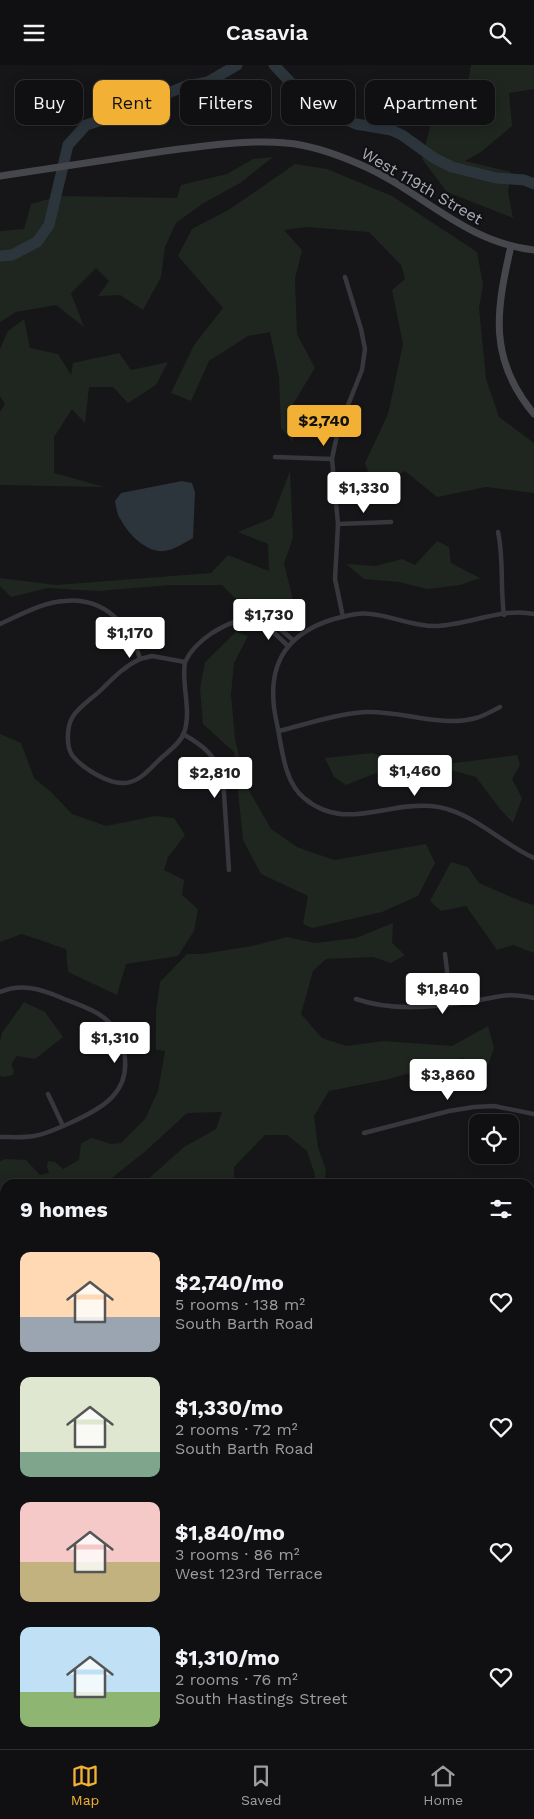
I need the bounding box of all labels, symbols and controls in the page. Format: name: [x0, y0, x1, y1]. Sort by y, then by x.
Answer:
icon: menu: [20, 19, 48, 47]
icon: search: [486, 19, 514, 47]
text: Casavia: [226, 20, 308, 45]
chip: Buy: [15, 80, 83, 125]
chip: Rent: [93, 80, 170, 125]
chip: Filters: [180, 80, 271, 125]
chip: New: [281, 80, 355, 125]
chip: Apartment: [365, 80, 495, 125]
street label: West 119th Street: [358, 144, 486, 229]
pin: $2,740: [283, 405, 365, 447]
text: $2,740: [298, 411, 350, 430]
pin: $1,330: [323, 471, 405, 514]
text: $1,330: [338, 478, 390, 497]
pin: $1,730: [228, 599, 310, 641]
text: $1,730: [244, 605, 294, 624]
pin: $1,170: [89, 617, 171, 659]
text: $1,170: [107, 623, 153, 642]
pin: $1,460: [374, 755, 456, 797]
pin: $2,810: [174, 757, 256, 799]
text: $1,460: [389, 761, 441, 780]
text: $2,810: [189, 763, 241, 782]
pin: $1,840: [402, 973, 484, 1015]
text: $1,840: [417, 979, 469, 998]
pin: $1,310: [74, 1021, 156, 1064]
text: $1,310: [91, 1028, 139, 1047]
pin: $3,860: [407, 1059, 489, 1101]
text: $3,860: [421, 1065, 475, 1084]
map controls: [469, 1114, 519, 1164]
button: locate: [469, 1114, 519, 1164]
icon: filters: [487, 1195, 515, 1223]
text: 9 homes: [20, 1197, 108, 1222]
text: $2,740/mo: [175, 1270, 284, 1295]
icon: home: [60, 1272, 120, 1332]
icon: heart: [487, 1288, 515, 1316]
text: 5 rooms · 138 m²: [175, 1295, 305, 1314]
text: South Barth Road: [175, 1314, 313, 1333]
text: $1,330/mo: [175, 1395, 283, 1420]
icon: home: [60, 1397, 120, 1457]
icon: heart: [487, 1413, 515, 1441]
text: 2 rooms · 72 m²: [175, 1420, 298, 1439]
text: South Barth Road: [175, 1439, 313, 1458]
text: $1,840/mo: [175, 1520, 285, 1545]
icon: home: [60, 1522, 120, 1582]
icon: heart: [487, 1538, 515, 1566]
text: 3 rooms · 86 m²: [175, 1545, 300, 1564]
text: West 123rd Terrace: [175, 1564, 323, 1583]
text: $1,310/mo: [175, 1645, 280, 1670]
icon: home: [60, 1647, 120, 1707]
icon: heart: [487, 1663, 515, 1691]
text: 2 rooms · 76 m²: [175, 1670, 298, 1689]
text: South Hastings Street: [175, 1689, 347, 1708]
tab: Map: [71, 1762, 99, 1808]
tab: Saved: [241, 1762, 282, 1808]
tab: Home: [423, 1762, 463, 1808]

